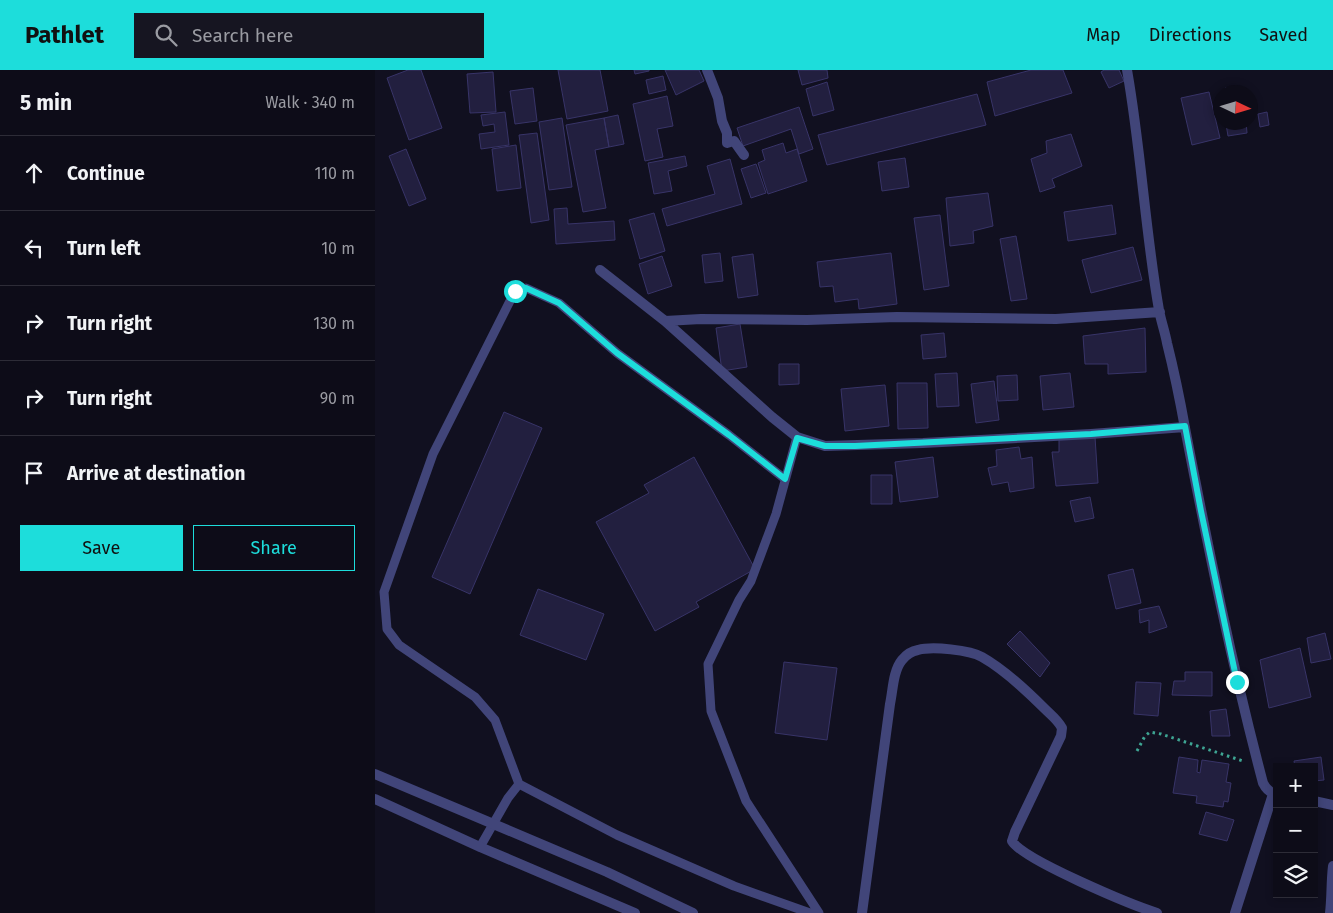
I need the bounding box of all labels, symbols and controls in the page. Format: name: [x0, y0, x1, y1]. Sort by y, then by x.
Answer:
search box: [134, 13, 484, 58]
text: Pathlet: [25, 21, 104, 49]
icon: search: [152, 21, 180, 49]
text: Search here: [192, 24, 293, 47]
text: Map: [1086, 24, 1121, 46]
text: Directions: [1149, 24, 1231, 46]
text: Saved: [1259, 24, 1308, 46]
north arrow: [1213, 85, 1258, 130]
text: 5 min: [20, 90, 72, 116]
text: Walk · 340 m: [265, 93, 355, 112]
icon: ahead: [20, 159, 48, 187]
text: Continue: [67, 162, 145, 185]
text: 110 m: [314, 164, 355, 183]
icon: left: [20, 234, 48, 262]
text: Turn left: [67, 237, 141, 260]
text: 10 m: [321, 239, 355, 258]
route start: [504, 280, 527, 303]
icon: right: [20, 309, 48, 337]
text: Turn right: [67, 312, 152, 335]
text: 130 m: [313, 314, 355, 333]
icon: right: [20, 384, 48, 412]
text: Turn right: [67, 387, 152, 410]
text: 90 m: [320, 389, 355, 408]
icon: arrive: [20, 459, 48, 487]
text: Arrive at destination: [67, 462, 246, 485]
button: Save: [20, 525, 183, 571]
button: Share: [193, 525, 355, 571]
route end: [1226, 671, 1249, 694]
map controls: [1273, 763, 1318, 898]
button: +: [1273, 763, 1318, 808]
button: −: [1273, 808, 1318, 853]
button: layers: [1273, 853, 1318, 898]

